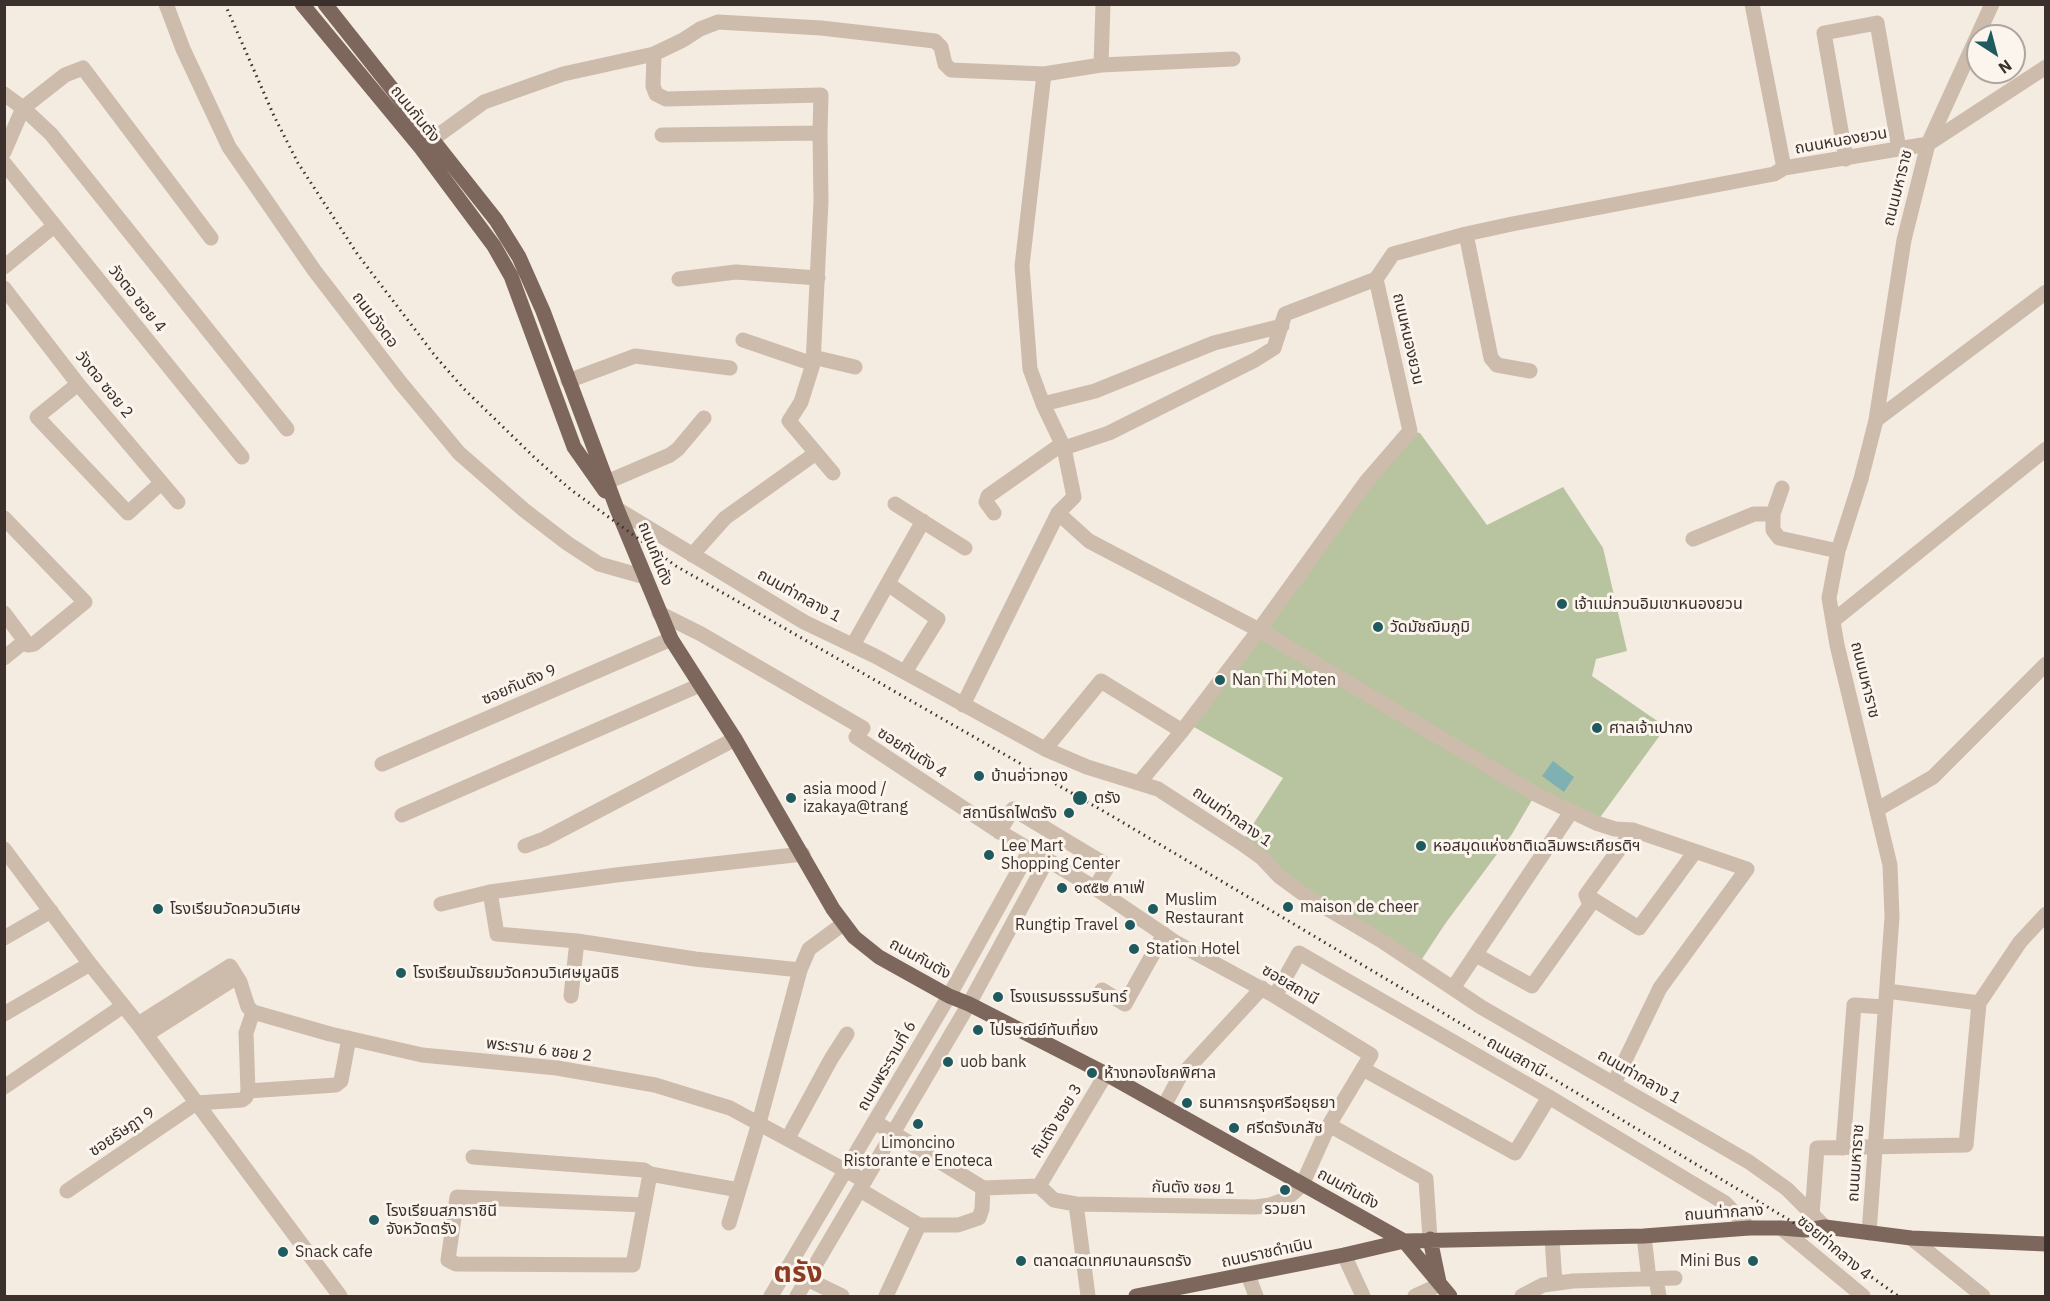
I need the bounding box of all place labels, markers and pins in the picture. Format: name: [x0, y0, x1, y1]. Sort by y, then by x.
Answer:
place label: เจ้าเเม่กวนอิมเขาหนองยวน: [1574, 594, 1743, 614]
marker: เจ้าเเม่กวนอิมเขาหนองยวน: [1555, 597, 1569, 611]
place label: วัดมัชฌิมภูมิ: [1390, 617, 1470, 637]
marker: วัดมัชฌิมภูมิ: [1371, 620, 1385, 634]
place label: Nan Thi Moten: [1232, 670, 1336, 690]
marker: Nan Thi Moten: [1213, 673, 1227, 687]
place label: ศาลเจ้าเปากง: [1609, 718, 1693, 738]
marker: ศาลเจ้าเปากง: [1590, 721, 1604, 735]
place label: บ้านอ่าวทอง: [991, 766, 1068, 786]
marker: บ้านอ่าวทอง: [972, 769, 986, 783]
place label: asia mood / izakaya@trang: [803, 779, 908, 817]
place label: ตรัง: [1094, 788, 1121, 808]
marker: ตรัง: [1071, 789, 1089, 807]
marker: asia mood / izakaya@trang: [784, 791, 798, 805]
place label: สถานีรถไฟตรัง: [962, 803, 1057, 823]
marker: สถานีรถไฟตรัง: [1062, 806, 1076, 820]
place label: Lee Mart Shopping Center: [1001, 836, 1120, 874]
place label: หอสมุดแห่งชาติเฉลิมพระเกียรติฯ: [1433, 836, 1641, 856]
marker: หอสมุดแห่งชาติเฉลิมพระเกียรติฯ: [1414, 839, 1428, 853]
marker: Lee Mart Shopping Center: [982, 848, 996, 862]
place label: ๑๙๕๒ คาเฟ่: [1074, 878, 1144, 898]
marker: ๑๙๕๒ คาเฟ่: [1055, 881, 1069, 895]
place label: Muslim Restaurant: [1165, 890, 1244, 928]
place label: maison de cheer: [1300, 897, 1419, 917]
place label: โรงเรียนวัดควนวิเศษ: [170, 899, 301, 919]
marker: maison de cheer: [1281, 900, 1295, 914]
marker: โรงเรียนวัดควนวิเศษ: [151, 902, 165, 916]
marker: Muslim Restaurant: [1146, 902, 1160, 916]
place label: Rungtip Travel: [1015, 915, 1118, 935]
marker: Rungtip Travel: [1123, 918, 1137, 932]
place label: Station Hotel: [1146, 939, 1240, 959]
marker: Station Hotel: [1127, 942, 1141, 956]
place label: โรงเรียนมัธยมวัดควนวิเศษมูลนิธิ: [413, 963, 619, 983]
marker: โรงเรียนมัธยมวัดควนวิเศษมูลนิธิ: [394, 966, 408, 980]
place label: โรงแรมธรรมรินทร์: [1010, 987, 1127, 1007]
marker: โรงแรมธรรมรินทร์: [991, 990, 1005, 1004]
place label: ไปรษณีย์ทับเที่ยง: [990, 1020, 1098, 1040]
marker: ไปรษณีย์ทับเที่ยง: [971, 1023, 985, 1037]
place label: uob bank: [960, 1052, 1026, 1072]
marker: uob bank: [941, 1055, 955, 1069]
place label: ห้างทองโชคพิศาล: [1104, 1063, 1216, 1083]
marker: ห้างทองโชคพิศาล: [1085, 1066, 1099, 1080]
place label: ธนาคารกรุงศรีอยุธยา: [1199, 1093, 1335, 1113]
marker: ธนาคารกรุงศรีอยุธยา: [1180, 1096, 1194, 1110]
marker: Limoncino Ristorante e Enoteca: [911, 1117, 925, 1131]
place label: ศรีตรังเภสัช: [1246, 1118, 1323, 1138]
marker: ศรีตรังเภสัช: [1227, 1121, 1241, 1135]
place label: Limoncino Ristorante e Enoteca: [844, 1133, 992, 1171]
marker: รวมยา: [1278, 1183, 1292, 1197]
place label: รวมยา: [1264, 1199, 1306, 1219]
place label: โรงเรียนสภาราชินี จังหวัดตรัง: [386, 1201, 497, 1239]
marker: โรงเรียนสภาราชินี จังหวัดตรัง: [367, 1213, 381, 1227]
place label: Snack cafe: [295, 1242, 373, 1262]
marker: Snack cafe: [276, 1245, 290, 1259]
place label: ตลาดสดเทศบาลนครตรัง: [1033, 1251, 1191, 1271]
place label: Mini Bus: [1680, 1251, 1741, 1271]
marker: ตลาดสดเทศบาลนครตรัง: [1014, 1254, 1028, 1268]
marker: Mini Bus: [1746, 1254, 1760, 1268]

